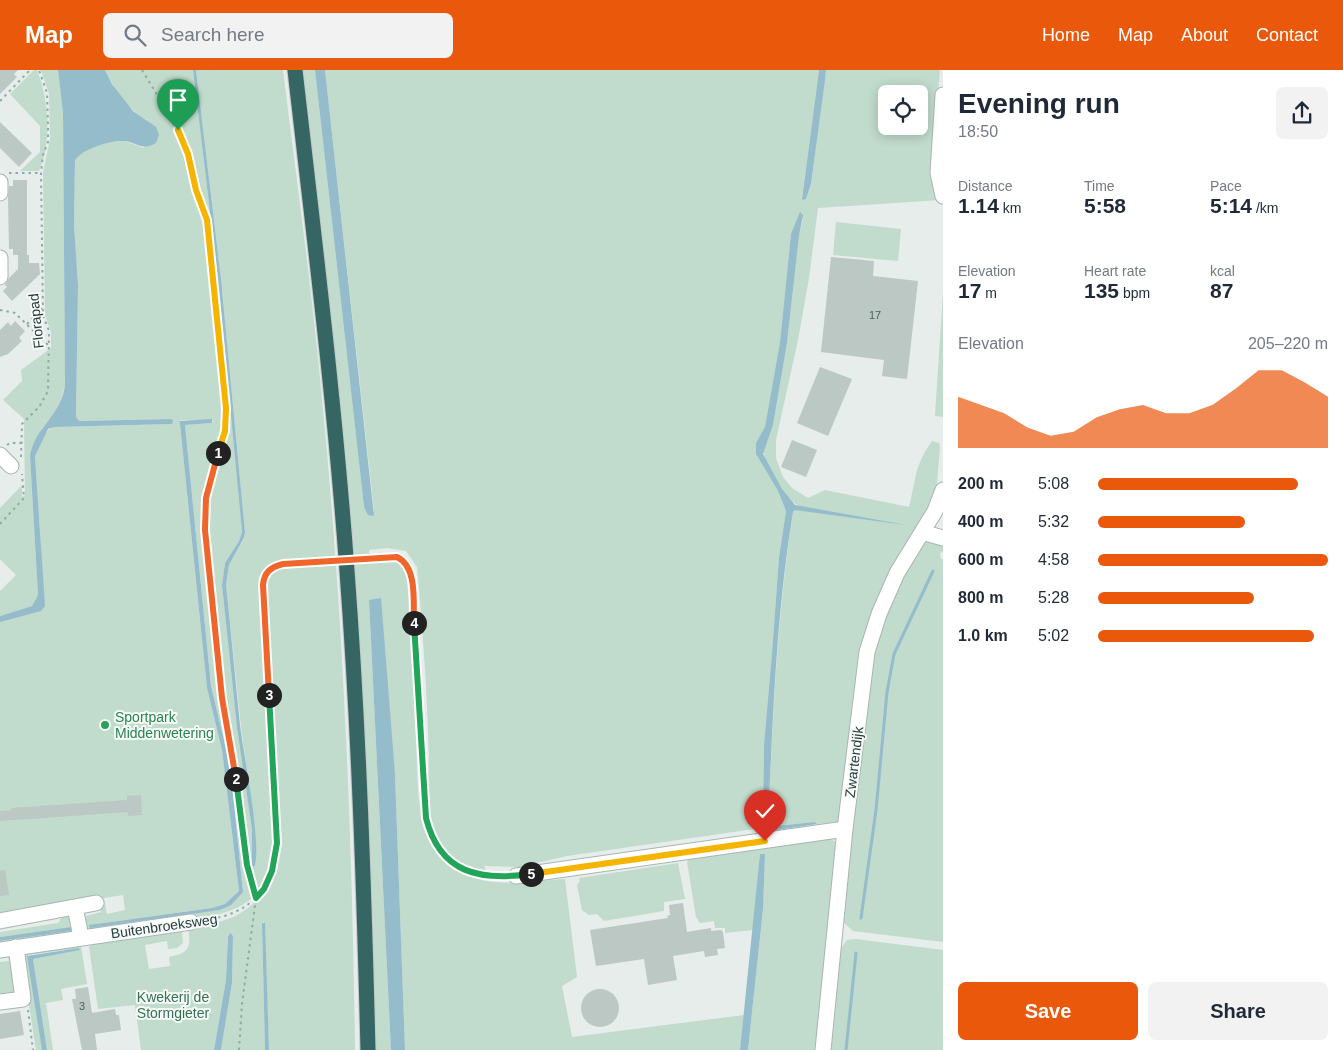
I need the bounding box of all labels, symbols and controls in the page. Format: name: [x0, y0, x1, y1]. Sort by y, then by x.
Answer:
search box: [103, 13, 453, 58]
text: Map: [25, 21, 73, 48]
icon: search: [121, 21, 149, 49]
text: Search here: [161, 24, 265, 45]
text: Home: [1042, 25, 1090, 45]
text: Map: [1118, 25, 1153, 45]
text: About: [1181, 25, 1228, 45]
text: Contact: [1256, 25, 1318, 45]
pin: [157, 79, 199, 130]
map controls: [878, 85, 928, 135]
button: locate: [878, 85, 928, 135]
icon: arrive: [164, 86, 192, 114]
button: share: [1276, 87, 1328, 139]
text: Evening run: [958, 88, 1120, 119]
text: 18:50: [958, 123, 998, 140]
text: Distance: [958, 178, 1012, 194]
text: Time: [1084, 178, 1115, 194]
text: Pace: [1210, 178, 1242, 194]
text: 1.14: [958, 194, 999, 217]
text: 5:58: [1084, 194, 1126, 217]
text: 5:14: [1210, 194, 1252, 217]
text: km: [999, 200, 1021, 216]
text: /km: [1252, 200, 1278, 216]
text: Elevation: [958, 263, 1016, 279]
text: Heart rate: [1084, 263, 1146, 279]
text: kcal: [1210, 263, 1235, 279]
text: 17: [958, 279, 981, 302]
text: 135: [1084, 279, 1119, 302]
text: 87: [1210, 279, 1233, 302]
text: m: [981, 285, 997, 301]
text: bpm: [1119, 285, 1150, 301]
street label: Florapad: [25, 293, 47, 349]
house number: 17: [869, 309, 881, 321]
text: Elevation: [958, 335, 1024, 352]
text: 205–220 m: [1248, 335, 1328, 352]
pin: 1: [206, 440, 230, 466]
text: 1: [215, 445, 222, 461]
text: 200 m: [958, 475, 1003, 492]
text: 5:08: [1038, 475, 1069, 492]
text: 400 m: [958, 513, 1003, 530]
text: 5:32: [1038, 513, 1069, 530]
text: 600 m: [958, 551, 1003, 568]
text: 4:58: [1038, 551, 1069, 568]
text: 800 m: [958, 589, 1003, 606]
text: 5:28: [1038, 589, 1069, 606]
pin: 4: [402, 610, 426, 636]
text: 4: [411, 615, 418, 631]
text: 1.0 km: [958, 627, 1008, 644]
text: 5:02: [1038, 627, 1069, 644]
pin: 3: [256, 682, 282, 708]
text: 3: [266, 687, 273, 703]
place label: Sportpark Middenwetering: [115, 709, 214, 741]
marker: Sportpark Middenwetering: [99, 719, 111, 731]
street label: Zwartendijk: [842, 725, 866, 799]
pin: 2: [224, 766, 248, 792]
text: 2: [233, 771, 240, 787]
pin: [744, 790, 786, 841]
icon: check: [751, 797, 779, 825]
pin: 5: [518, 862, 544, 886]
text: 5: [528, 866, 535, 882]
street label: Buitenbroeksweg: [110, 911, 218, 941]
button: Save: [958, 982, 1138, 1040]
button: Share: [1148, 982, 1328, 1040]
park label: Kwekerij de Stormgieter: [137, 989, 210, 1021]
house number: 3: [79, 1000, 85, 1012]

